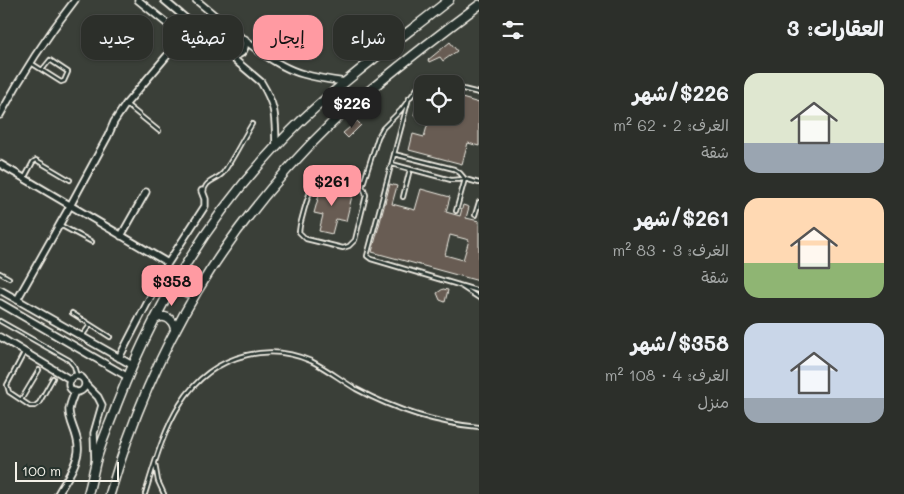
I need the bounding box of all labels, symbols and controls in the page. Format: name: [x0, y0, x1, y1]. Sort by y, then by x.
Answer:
text: العقارات: 3: [787, 14, 884, 41]
chip: جديد: [81, 15, 153, 60]
chip: تصفية: [163, 15, 243, 60]
chip: إيجار: [253, 15, 323, 60]
chip: شراء: [333, 15, 404, 60]
icon: filters: [499, 16, 527, 44]
map controls: [414, 75, 464, 125]
button: locate: [414, 75, 464, 125]
text: $226/شهر: [633, 79, 729, 106]
pin: $226: [322, 86, 382, 129]
text: $226: [333, 92, 371, 113]
icon: home: [784, 93, 844, 153]
text: الغرف: 2 · 62 m²: [613, 114, 729, 135]
text: شقة: [701, 141, 729, 162]
pin: $261: [302, 164, 362, 207]
text: $261: [314, 170, 350, 191]
text: $261/شهر: [635, 204, 729, 231]
icon: home: [784, 218, 844, 278]
text: الغرف: 3 · 83 m²: [612, 239, 729, 260]
pin: $358: [142, 264, 202, 307]
text: شقة: [701, 266, 729, 287]
text: $358: [153, 270, 191, 291]
text: $358/شهر: [631, 329, 729, 356]
icon: home: [784, 343, 844, 403]
text: الغرف: 4 · 108 m²: [605, 364, 729, 385]
text: منزل: [697, 391, 729, 412]
scale bar: [15, 459, 119, 482]
text: 100 m: [22, 461, 61, 480]

